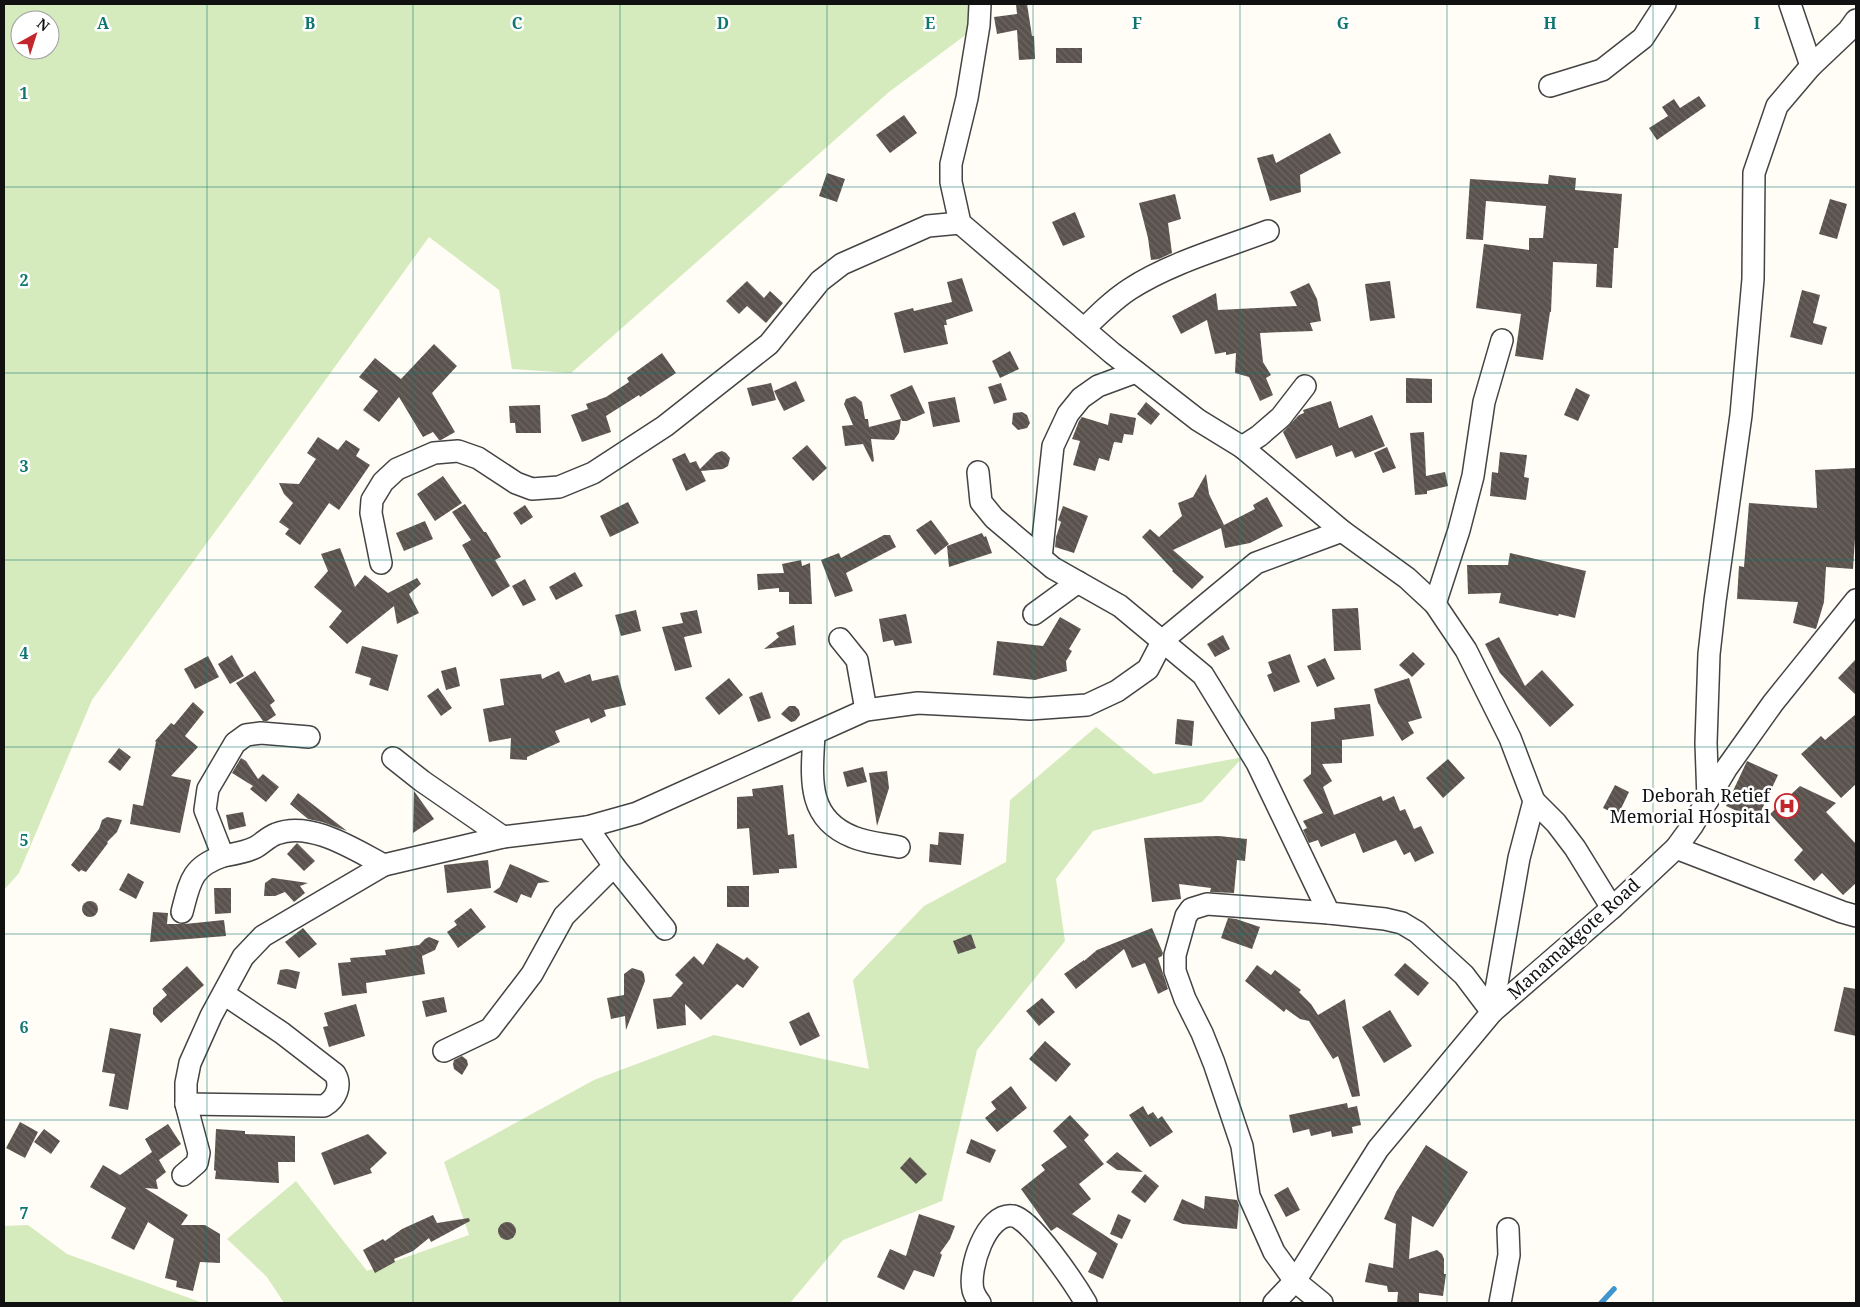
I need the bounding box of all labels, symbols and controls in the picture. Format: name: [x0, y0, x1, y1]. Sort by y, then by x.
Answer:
north arrow: [10, 10, 60, 60]
text: A: [97, 12, 110, 34]
text: B: [305, 12, 316, 34]
text: C: [512, 12, 523, 34]
text: D: [717, 12, 729, 34]
text: E: [925, 12, 935, 34]
text: F: [1132, 12, 1142, 34]
text: G: [1337, 12, 1349, 34]
text: H: [1543, 12, 1557, 34]
text: I: [1754, 12, 1760, 34]
text: N: [33, 14, 54, 35]
text: 1: [19, 82, 29, 104]
text: 2: [19, 269, 29, 291]
text: 3: [19, 455, 29, 477]
text: 4: [19, 642, 29, 664]
place label: Deborah Retief Memorial Hospital: [1610, 783, 1771, 828]
hospital icon: Deborah Retief Memorial Hospital: [1774, 793, 1800, 819]
text: 5: [19, 829, 29, 851]
street label: Manamakgote Road: [1502, 872, 1645, 1004]
text: 6: [19, 1016, 29, 1038]
text: 7: [19, 1202, 29, 1224]

